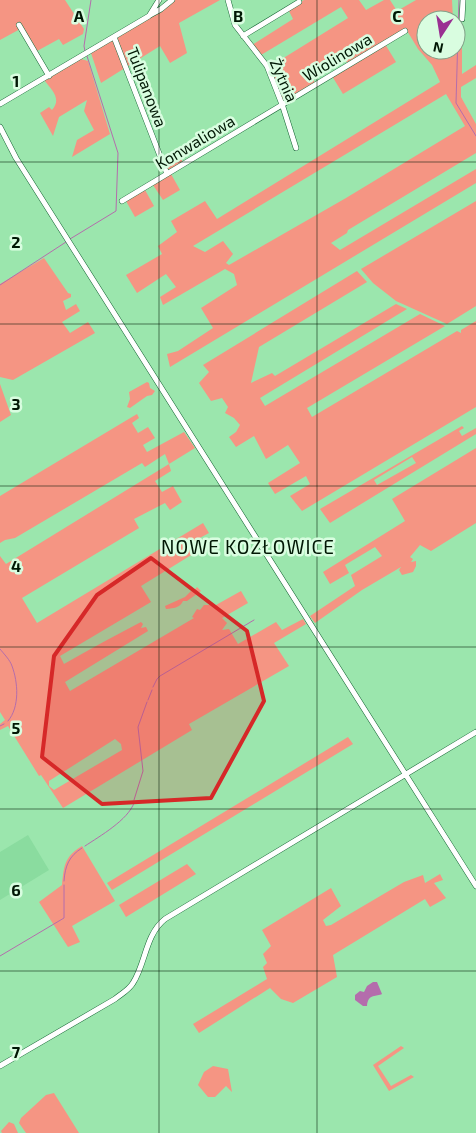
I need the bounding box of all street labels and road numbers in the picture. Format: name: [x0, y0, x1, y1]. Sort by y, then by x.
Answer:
street label: Wiolinowa: [299, 29, 375, 85]
street label: Tulipanowa: [124, 44, 171, 129]
street label: Żytnia: [267, 55, 302, 104]
street label: Konwaliowa: [152, 110, 238, 173]

